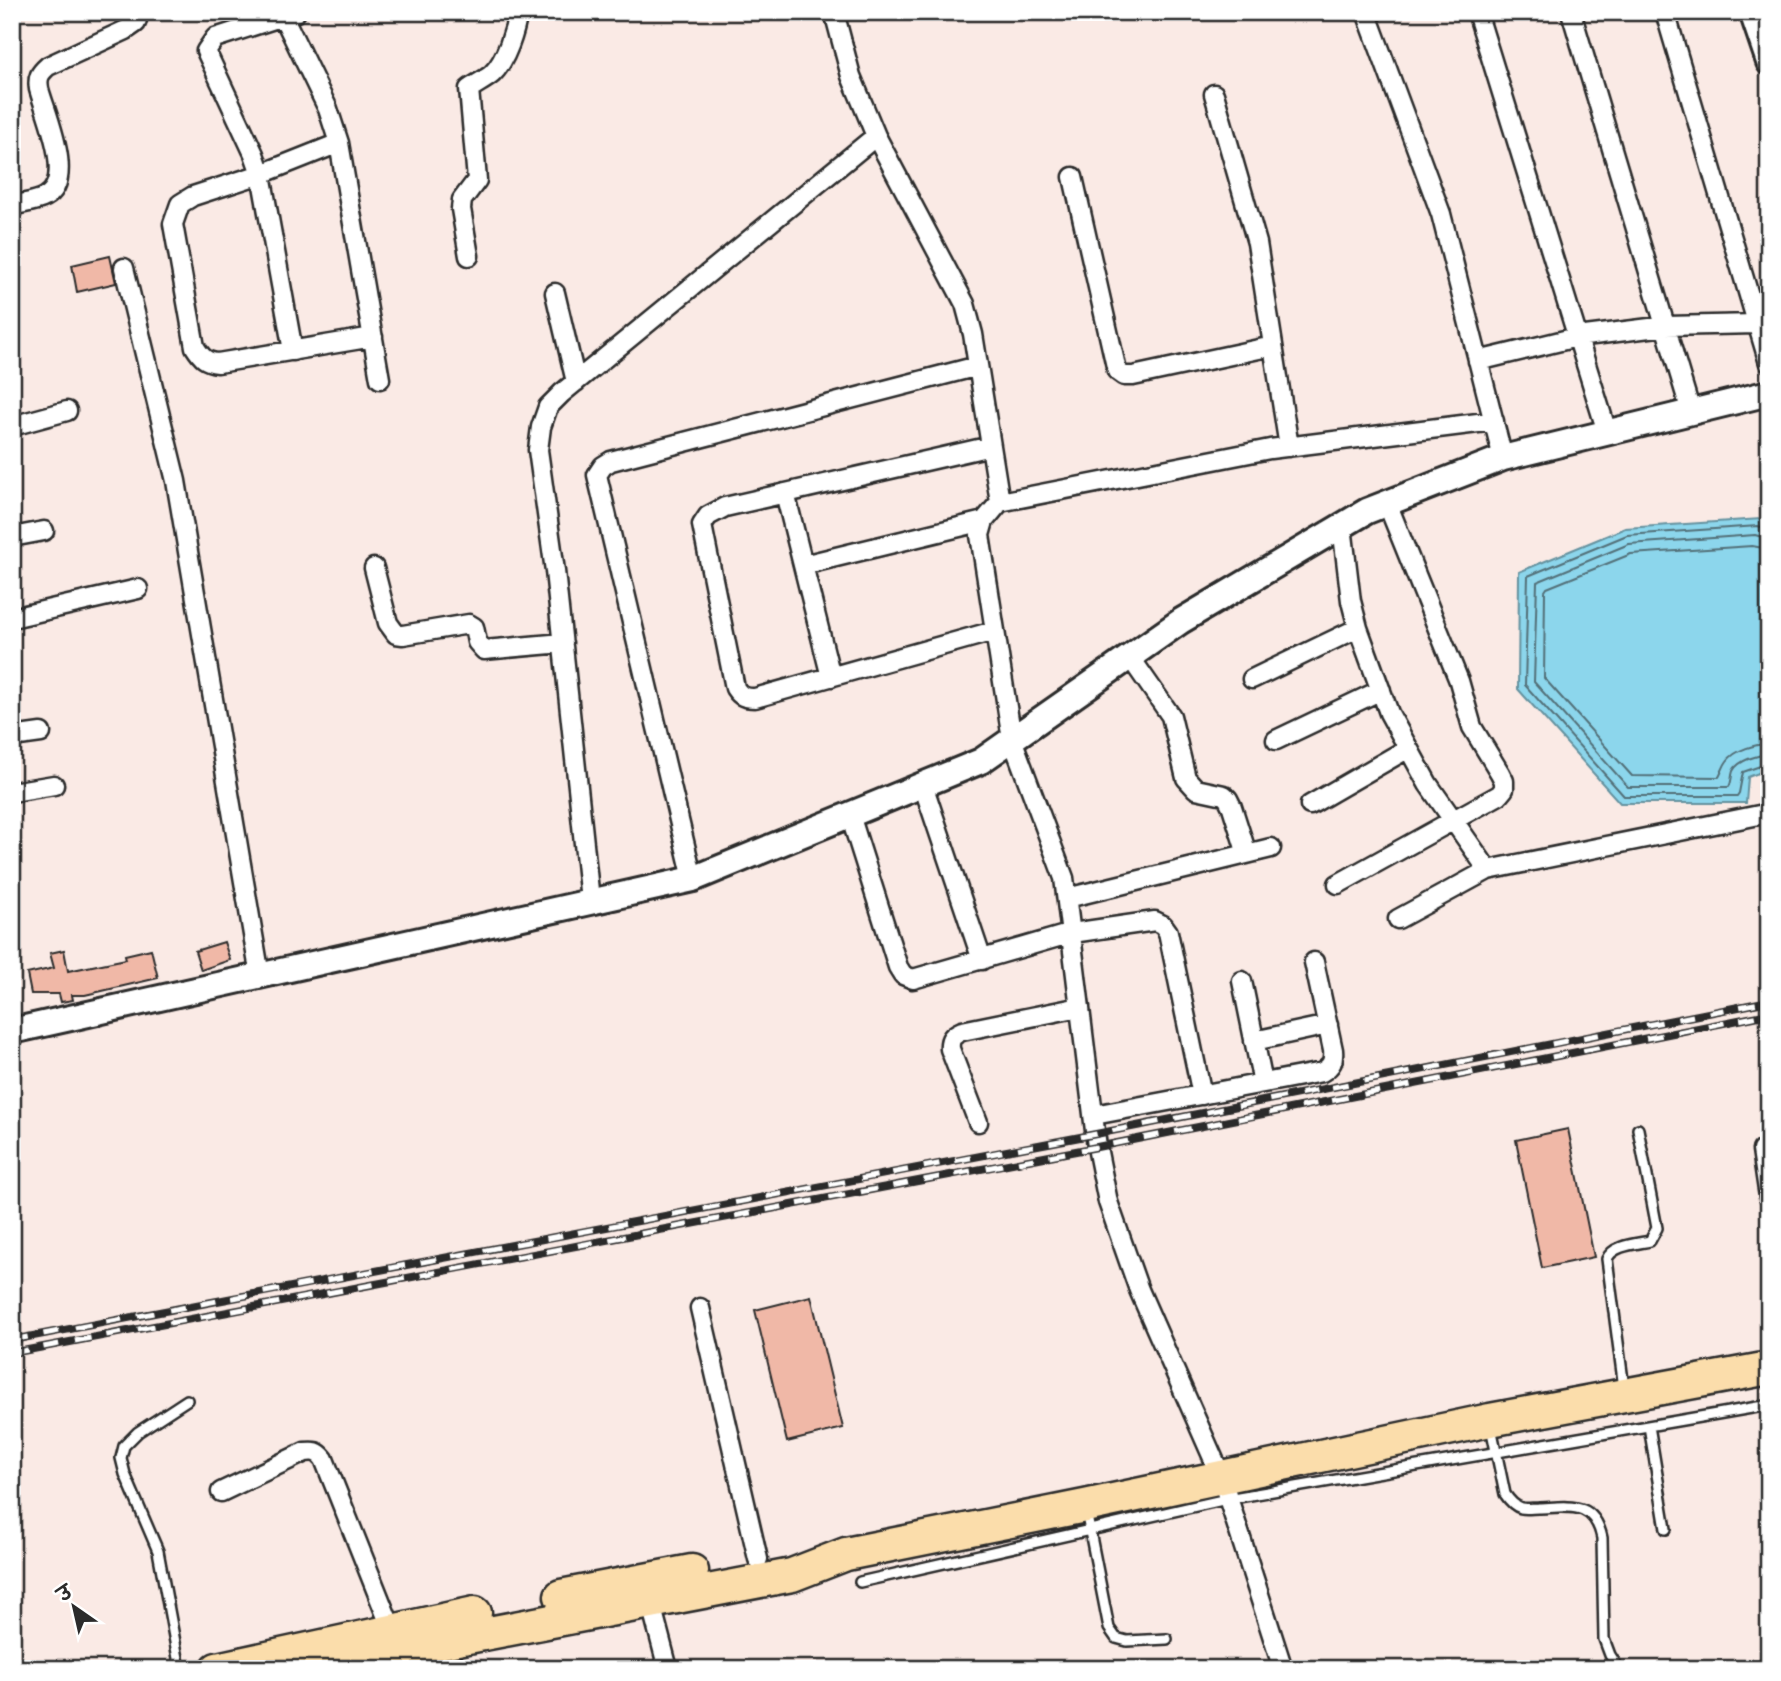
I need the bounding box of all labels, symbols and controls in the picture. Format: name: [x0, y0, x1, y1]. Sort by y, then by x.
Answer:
north arrow: [38, 1572, 108, 1642]
text: उ: [52, 1580, 79, 1608]

